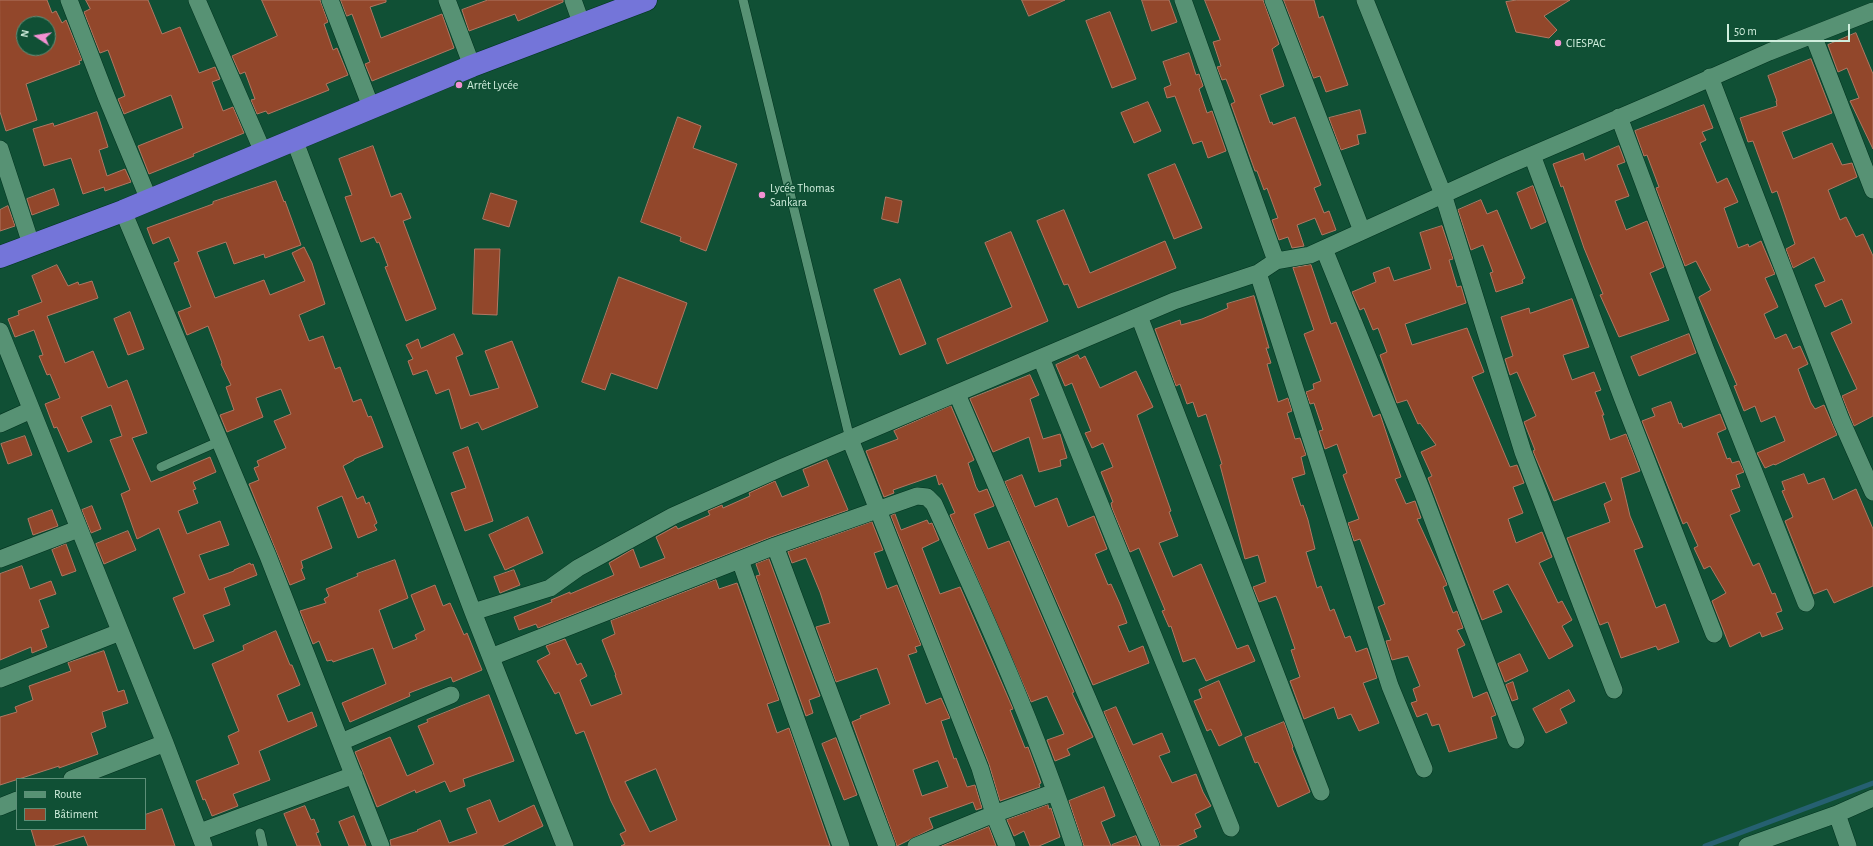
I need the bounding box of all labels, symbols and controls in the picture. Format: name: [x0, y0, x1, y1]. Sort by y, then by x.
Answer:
north arrow: [16, 16, 56, 56]
scale bar: [1729, 16, 1852, 42]
text: 50 m: [1734, 25, 1757, 37]
text: N: [19, 29, 31, 38]
place label: CIESPAC: [1566, 36, 1606, 50]
marker: CIESPAC: [1553, 38, 1563, 48]
place label: Arrêt Lycée: [467, 78, 518, 92]
marker: Arrêt Lycée: [454, 80, 464, 90]
place label: Lycée Thomas Sankara: [770, 181, 835, 209]
marker: Lycée Thomas Sankara: [757, 190, 767, 200]
legend: [16, 778, 146, 830]
text: Route: [54, 788, 81, 800]
text: Bâtiment: [54, 808, 98, 820]

